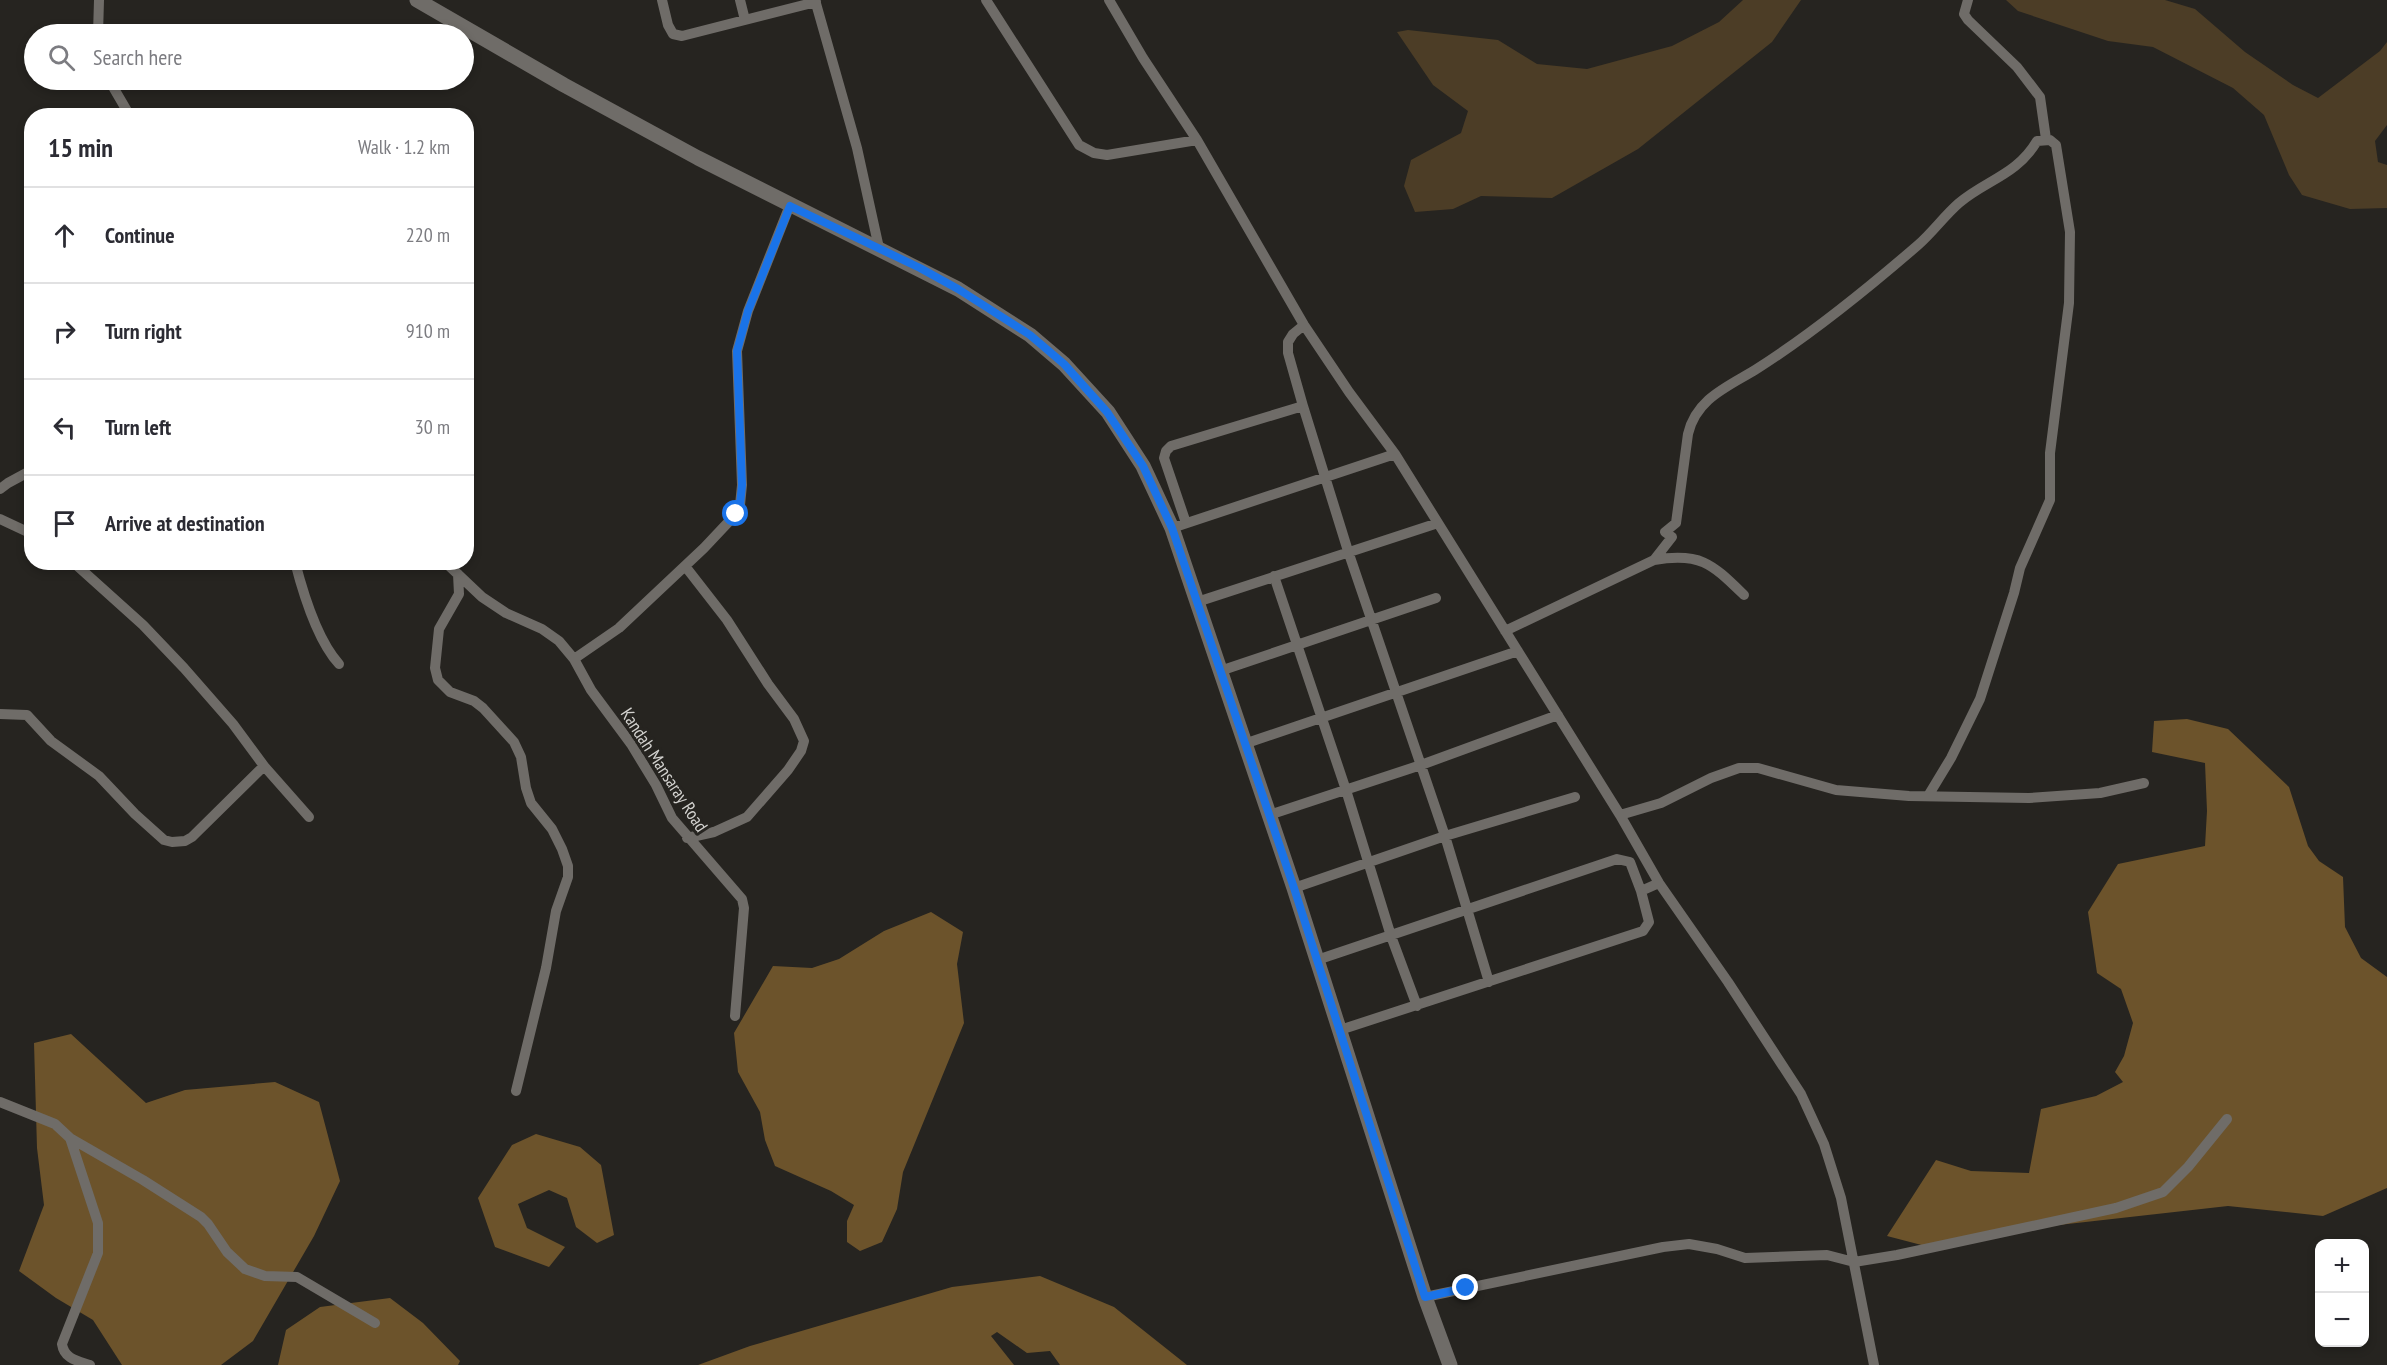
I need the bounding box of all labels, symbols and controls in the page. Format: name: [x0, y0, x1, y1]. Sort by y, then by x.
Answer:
search box: [24, 24, 474, 90]
icon: search: [45, 41, 78, 74]
text: Search here: [93, 43, 182, 71]
text: 15 min: [48, 131, 113, 164]
text: Walk · 1.2 km: [358, 134, 450, 160]
icon: ahead: [48, 219, 81, 252]
text: Continue: [105, 221, 175, 249]
text: 220 m: [406, 222, 450, 248]
icon: right: [48, 315, 81, 348]
text: Turn right: [105, 317, 182, 345]
text: 910 m: [406, 318, 450, 344]
icon: left: [48, 411, 81, 444]
text: Turn left: [105, 413, 171, 441]
text: 30 m: [415, 414, 450, 440]
route start: [722, 500, 748, 526]
icon: arrive: [48, 507, 81, 540]
text: Arrive at destination: [105, 509, 265, 537]
street label: Kandah Mansaray Road: [616, 703, 713, 836]
map controls: [2315, 1239, 2369, 1347]
button: +: [2315, 1239, 2369, 1293]
route end: [1452, 1274, 1478, 1300]
button: −: [2315, 1293, 2369, 1347]

